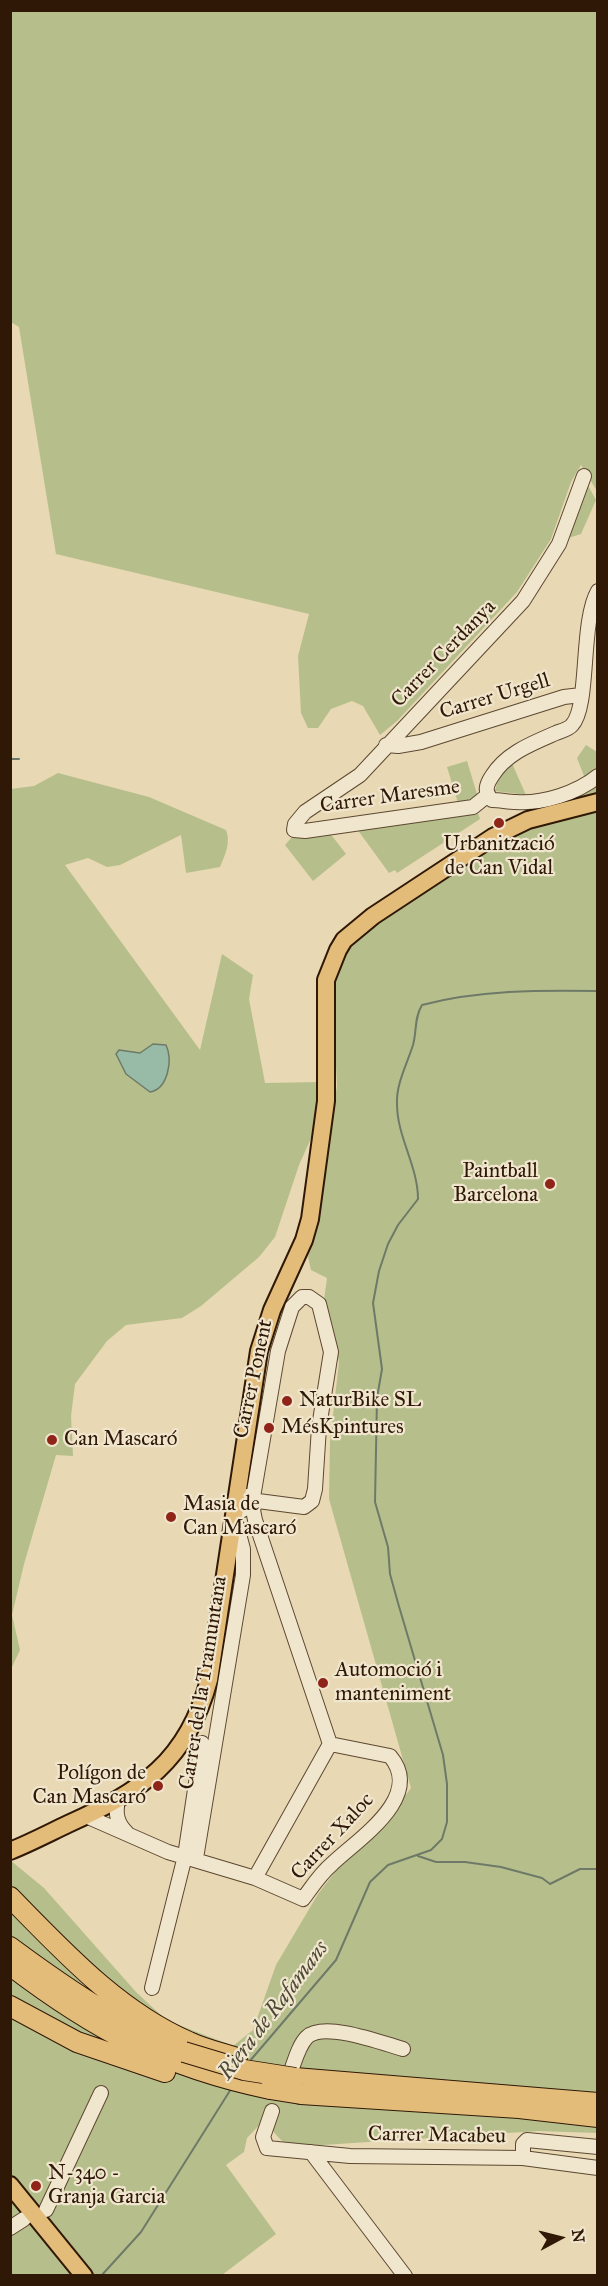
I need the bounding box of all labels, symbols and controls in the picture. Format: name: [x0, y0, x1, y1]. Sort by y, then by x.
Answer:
street label: Carrer Cerdanya: [386, 595, 502, 713]
street label: Carrer Urgell: [437, 668, 553, 726]
street label: Carrer Maresme: [318, 775, 462, 819]
marker: Urbanització de Can Vidal: [492, 816, 506, 830]
place label: Urbanització de Can Vidal: [443, 832, 555, 882]
place label: Paintball Barcelona: [453, 1159, 538, 1209]
marker: Paintball Barcelona: [543, 1177, 557, 1191]
street label: Carrer Ponent: [229, 1317, 279, 1441]
place label: NaturBike SL: [299, 1388, 421, 1414]
marker: NaturBike SL: [280, 1394, 294, 1408]
place label: MésKpintures: [281, 1415, 404, 1441]
marker: MésKpintures: [262, 1421, 276, 1435]
place label: Can Mascaró: [64, 1427, 177, 1453]
marker: Can Mascaró: [45, 1433, 59, 1447]
place label: Masia de Can Mascaró: [183, 1492, 296, 1542]
marker: Masia de Can Mascaró: [164, 1510, 178, 1524]
street label: Carrer del la Tramuntana: [175, 1575, 233, 1791]
place label: Automoció i manteniment: [335, 1658, 451, 1708]
marker: Automoció i manteniment: [316, 1676, 330, 1690]
place label: Polígon de Can Mascaró: [33, 1761, 146, 1811]
marker: Polígon de Can Mascaró: [151, 1779, 165, 1793]
street label: Carrer Xaloc: [286, 1788, 380, 1886]
water label: Riera de Rafamans: [213, 1937, 335, 2085]
street label: Carrer Macabeu: [368, 2122, 506, 2150]
place label: N-340 - Granja Garcia: [48, 2161, 165, 2211]
marker: N-340 - Granja Garcia: [29, 2179, 43, 2193]
north arrow: [530, 2208, 590, 2268]
text: N: [568, 2228, 589, 2244]

